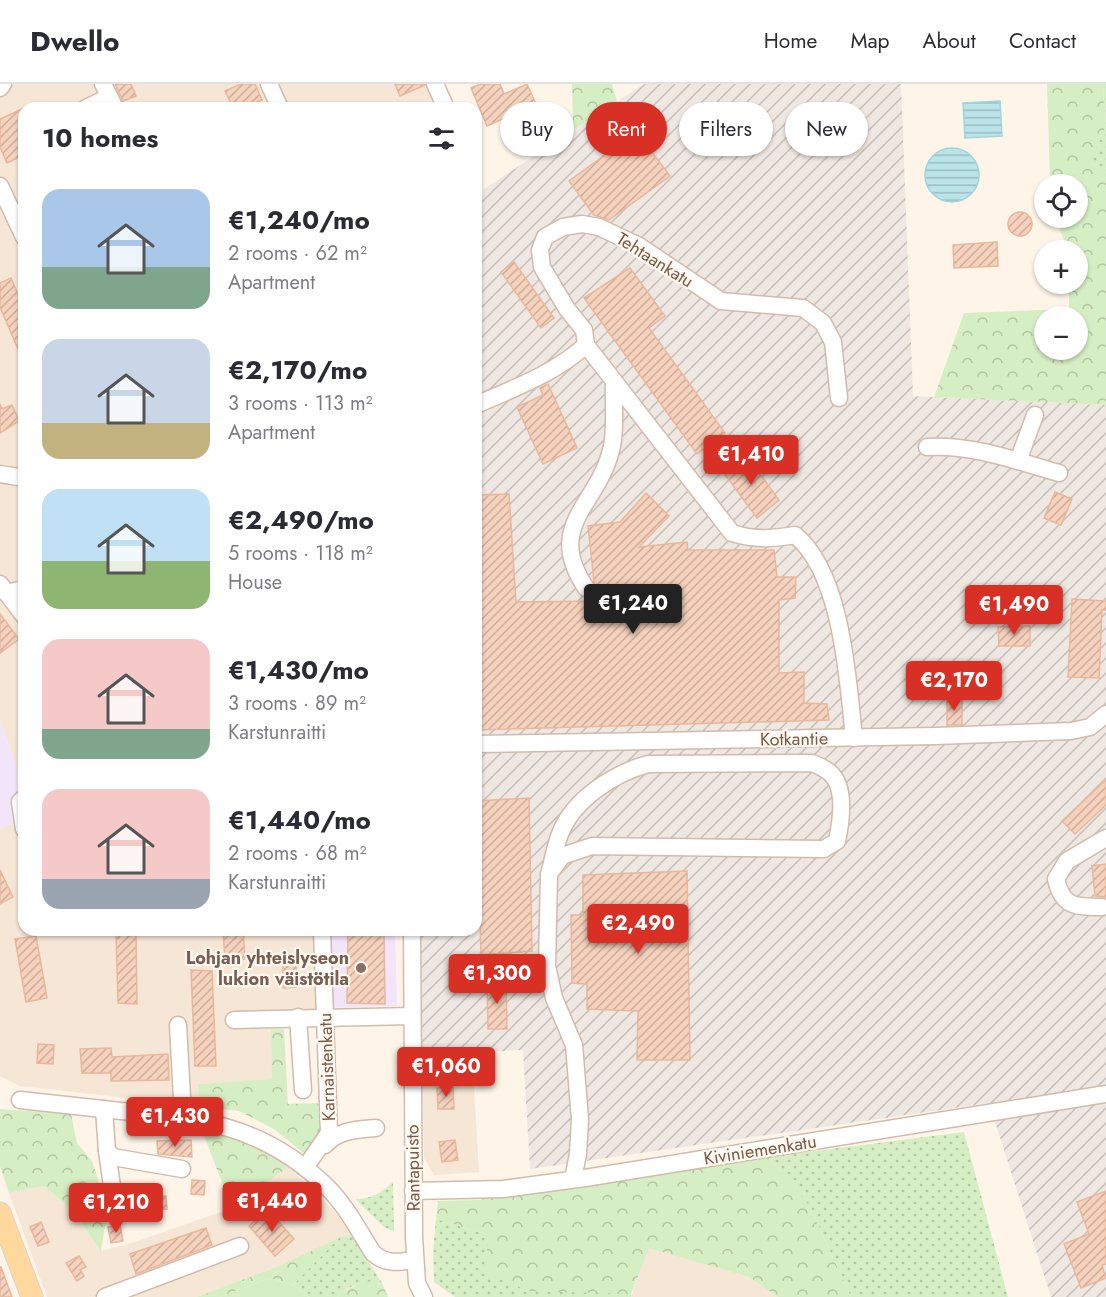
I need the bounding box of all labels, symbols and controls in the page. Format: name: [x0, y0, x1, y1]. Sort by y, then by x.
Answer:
text: Dwello: [30, 21, 120, 62]
text: Home: [764, 26, 817, 56]
text: Map: [850, 26, 890, 56]
text: About: [923, 26, 976, 56]
text: Contact: [1009, 26, 1076, 56]
chip: Buy: [500, 102, 574, 156]
chip: Rent: [586, 102, 667, 156]
chip: Filters: [679, 102, 773, 156]
chip: New: [785, 102, 868, 156]
text: 10 homes: [42, 119, 158, 157]
icon: filters: [425, 122, 458, 155]
map controls: [1034, 174, 1088, 360]
button: locate: [1034, 174, 1088, 228]
text: €1,240/mo: [228, 201, 370, 239]
icon: home: [90, 213, 162, 285]
street label: Tehtaankatu: [611, 226, 699, 294]
text: 2 rooms · 62 m²: [228, 239, 367, 268]
button: +: [1034, 240, 1088, 294]
text: Apartment: [228, 268, 315, 297]
button: −: [1034, 306, 1088, 360]
text: €2,170/mo: [228, 351, 367, 389]
icon: home: [90, 363, 162, 435]
text: 3 rooms · 113 m²: [228, 389, 372, 418]
text: Apartment: [228, 418, 315, 447]
pin: €1,410: [702, 435, 800, 486]
text: €1,410: [717, 440, 785, 469]
text: €2,490/mo: [228, 501, 374, 539]
icon: home: [90, 513, 162, 585]
text: 5 rooms · 118 m²: [228, 539, 373, 568]
text: House: [228, 568, 282, 597]
pin: €1,240: [584, 584, 682, 635]
pin: €1,490: [965, 585, 1063, 636]
text: €1,240: [598, 589, 668, 618]
text: €1,490: [979, 590, 1049, 619]
text: €1,430/mo: [228, 651, 369, 689]
pin: €2,170: [905, 661, 1003, 712]
icon: home: [90, 663, 162, 735]
text: €2,170: [920, 666, 988, 695]
text: 3 rooms · 89 m²: [228, 689, 366, 718]
text: Karstunraitti: [228, 718, 326, 747]
street label: Kotkantie: [760, 725, 828, 753]
text: €1,440/mo: [228, 801, 371, 839]
icon: home: [90, 813, 162, 885]
text: 2 rooms · 68 m²: [228, 839, 366, 868]
text: Karstunraitti: [228, 868, 326, 897]
pin: €2,490: [589, 904, 687, 955]
text: €2,490: [601, 909, 675, 938]
place label: Lohjan yhteislyseon lukion väistötila: [186, 945, 349, 992]
pin: €1,300: [448, 954, 546, 1005]
text: €1,300: [463, 959, 531, 988]
marker: Lohjan yhteislyseon lukion väistötila: [354, 961, 368, 975]
street label: Karnaistenkatu: [312, 1012, 342, 1122]
pin: €1,060: [397, 1047, 495, 1098]
text: €1,060: [411, 1052, 481, 1081]
pin: €1,430: [126, 1097, 224, 1148]
text: €1,430: [140, 1102, 210, 1131]
street label: Rantapuisto: [399, 1124, 427, 1212]
street label: Kiviniemenkatu: [702, 1128, 818, 1172]
pin: €1,440: [223, 1182, 321, 1233]
pin: €1,210: [67, 1183, 165, 1234]
text: €1,440: [237, 1187, 307, 1216]
text: €1,210: [83, 1188, 149, 1217]

